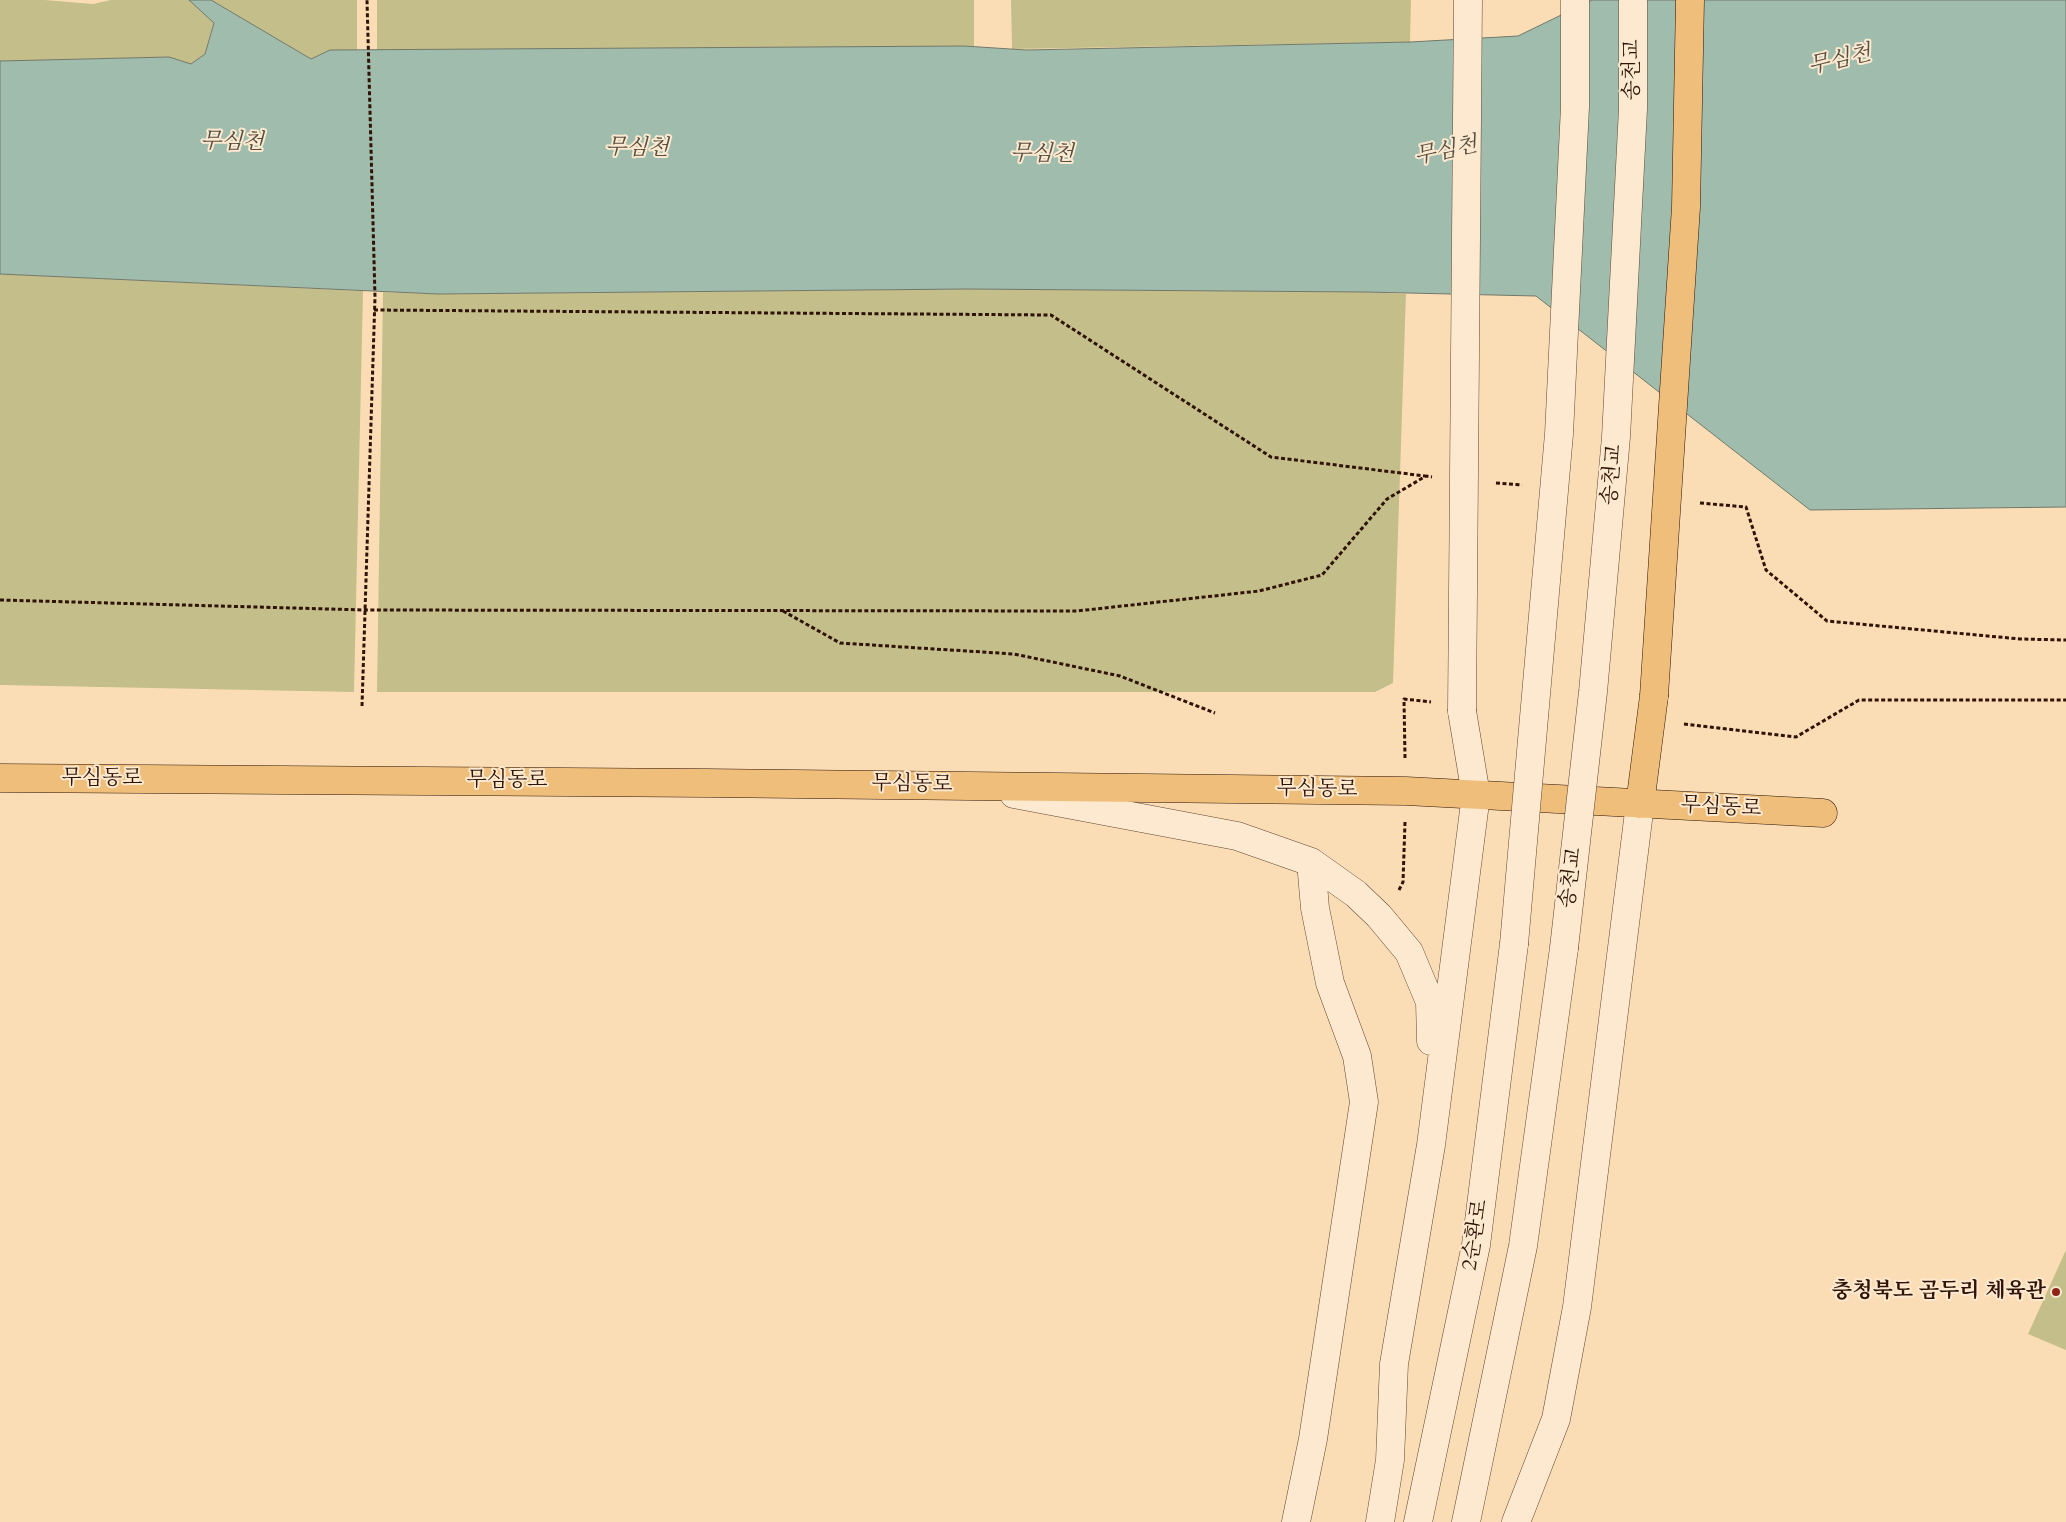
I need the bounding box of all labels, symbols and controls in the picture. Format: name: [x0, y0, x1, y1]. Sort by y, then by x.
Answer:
street label: 송천교: [1620, 40, 1646, 100]
water label: 무심천: [1806, 41, 1874, 81]
water label: 무심천: [200, 129, 264, 157]
water label: 무심천: [1412, 132, 1480, 172]
water label: 무심천: [605, 135, 669, 163]
water label: 무심천: [1010, 141, 1074, 169]
street label: 송천교: [1598, 444, 1628, 506]
street label: 무심동로: [61, 766, 143, 792]
street label: 무심동로: [466, 768, 548, 794]
street label: 무심동로: [871, 772, 953, 798]
street label: 무심동로: [1276, 777, 1358, 803]
street label: 무심동로: [1680, 793, 1762, 823]
street label: 송천교: [1556, 846, 1588, 910]
street label: 2순환로: [1458, 1198, 1494, 1272]
place label: 충청북도 곰두리 체육관: [1832, 1279, 2046, 1305]
marker: 충청북도 곰두리 체육관: [2050, 1286, 2062, 1298]

